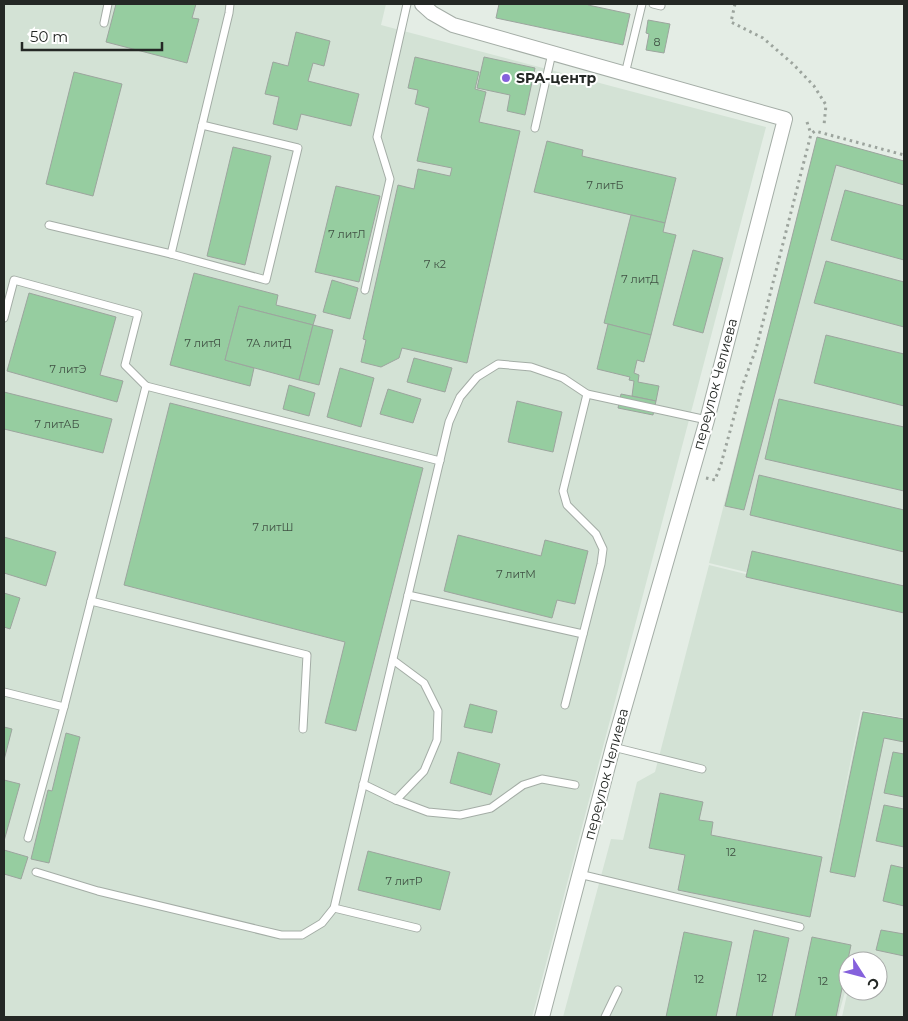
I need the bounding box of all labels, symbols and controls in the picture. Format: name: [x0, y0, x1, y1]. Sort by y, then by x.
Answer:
scale bar: [22, 20, 162, 52]
text: 50 m: [30, 27, 68, 46]
house number: 8: [653, 35, 661, 49]
place label: SPA-центр: [516, 69, 596, 87]
marker: SPA-центр: [500, 72, 512, 84]
house number: 7 литБ: [586, 178, 624, 192]
house number: 7 литЛ: [328, 227, 366, 241]
house number: 7 к2: [424, 257, 446, 271]
house number: 7 литД: [621, 272, 659, 286]
street label: переулок Челиева: [689, 316, 741, 452]
house number: 7 литЯ: [185, 336, 221, 350]
house number: 7А литД: [247, 336, 292, 350]
house number: 7 литЭ: [50, 362, 87, 376]
house number: 7 литАБ: [35, 417, 79, 431]
house number: 7 литШ: [252, 520, 294, 534]
house number: 7 литМ: [496, 567, 536, 581]
street label: переулок Челиева: [580, 706, 632, 842]
house number: 12: [726, 845, 736, 859]
house number: 7 литР: [386, 874, 423, 888]
north arrow: [838, 951, 888, 1001]
house number: 12: [757, 971, 767, 985]
house number: 12: [694, 972, 704, 986]
house number: 12: [818, 974, 828, 988]
text: С: [863, 974, 884, 993]

